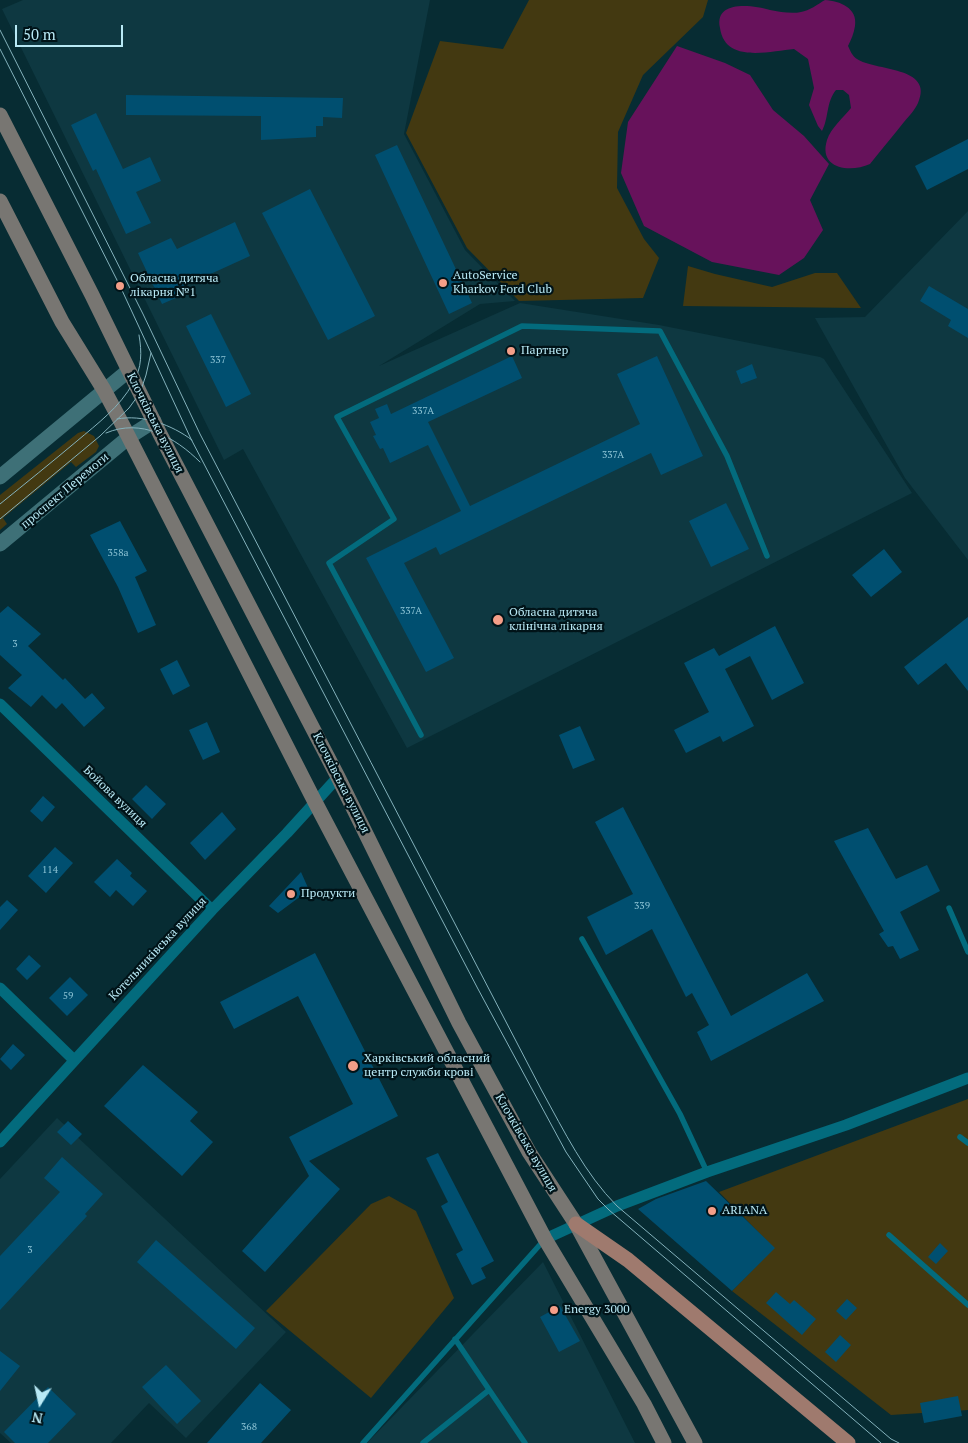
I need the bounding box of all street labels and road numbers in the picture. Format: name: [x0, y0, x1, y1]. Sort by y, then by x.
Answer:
street label: Клочківська вулиця: [123, 370, 187, 476]
street label: проспект Перемоги: [18, 450, 112, 532]
street label: Клочківська вулиця: [309, 730, 373, 836]
street label: Бойова вулиця: [80, 763, 150, 831]
street label: Котельниківська вулиця: [106, 894, 210, 1004]
street label: Клочківська вулиця: [492, 1091, 560, 1195]

